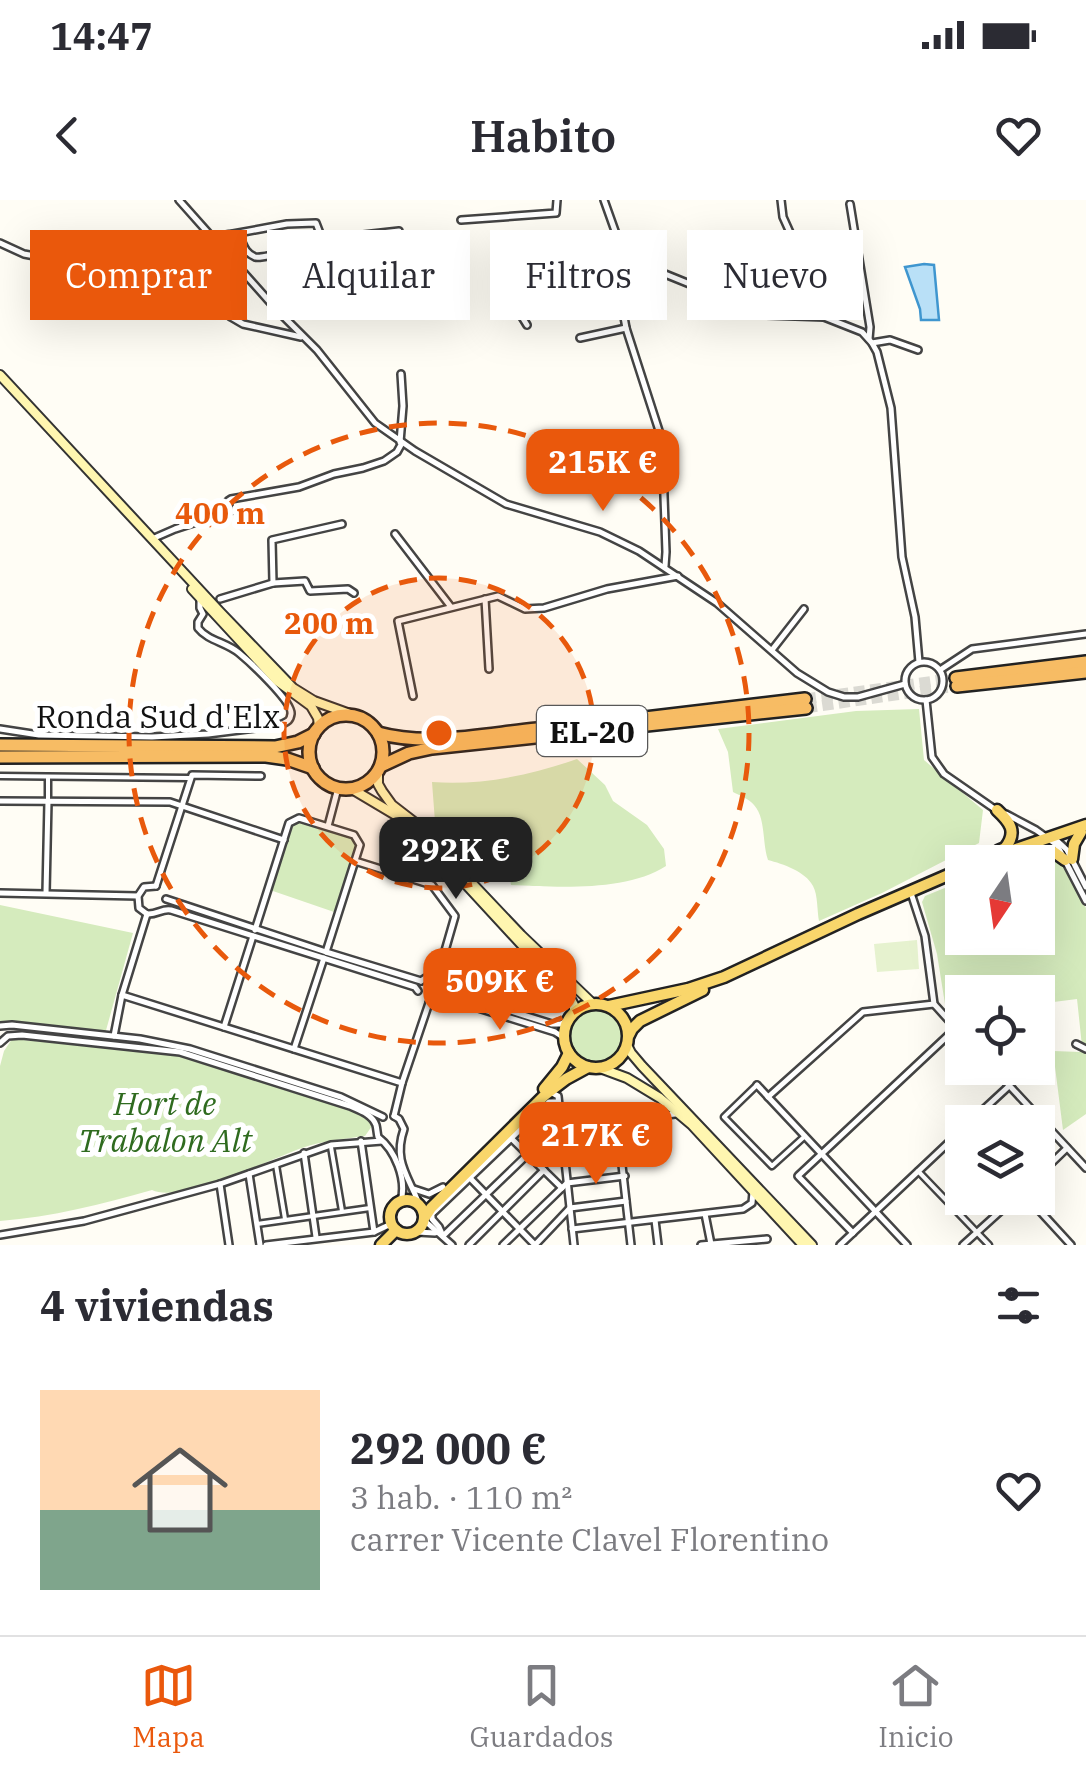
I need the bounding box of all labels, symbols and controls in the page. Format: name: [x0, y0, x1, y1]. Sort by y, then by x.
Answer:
text: 14:47: [50, 11, 153, 60]
text: Habito: [470, 106, 616, 164]
icon: back: [40, 108, 95, 163]
icon: heart: [991, 108, 1046, 163]
chip: Comprar: [30, 230, 247, 320]
chip: Alquilar: [267, 230, 470, 320]
chip: Filtros: [490, 230, 667, 320]
chip: Nuevo: [687, 230, 863, 320]
pin: 215K €: [522, 429, 684, 514]
text: 215K €: [548, 440, 658, 482]
text: 400 m: [175, 493, 265, 532]
text: 200 m: [284, 603, 374, 642]
street label: Ronda Sud d'Elx: [36, 695, 280, 737]
road number: EL-20: [537, 706, 647, 756]
centre of rings: [421, 715, 457, 751]
pin: 292K €: [375, 817, 537, 902]
text: 292K €: [401, 828, 511, 870]
north arrow: [945, 845, 1055, 955]
map controls: [945, 845, 1055, 1215]
pin: 509K €: [419, 948, 581, 1033]
text: 509K €: [445, 959, 555, 1001]
button: locate: [945, 975, 1055, 1085]
park label: Hort de Trabalon Alt: [78, 1082, 254, 1161]
pin: 217K €: [515, 1102, 677, 1187]
button: layers: [945, 1105, 1055, 1215]
text: 217K €: [541, 1113, 651, 1155]
text: 4 viviendas: [40, 1278, 274, 1333]
icon: filters: [991, 1278, 1046, 1333]
text: 292 000 €: [350, 1421, 547, 1476]
icon: home: [120, 1430, 240, 1550]
icon: heart: [991, 1463, 1046, 1518]
text: 3 hab. · 110 m²: [350, 1476, 572, 1518]
text: carrer Vicente Clavel Florentino: [350, 1518, 829, 1560]
tab: Mapa: [132, 1658, 205, 1755]
tab: Guardados: [469, 1658, 613, 1755]
tab: Inicio: [878, 1658, 954, 1755]

